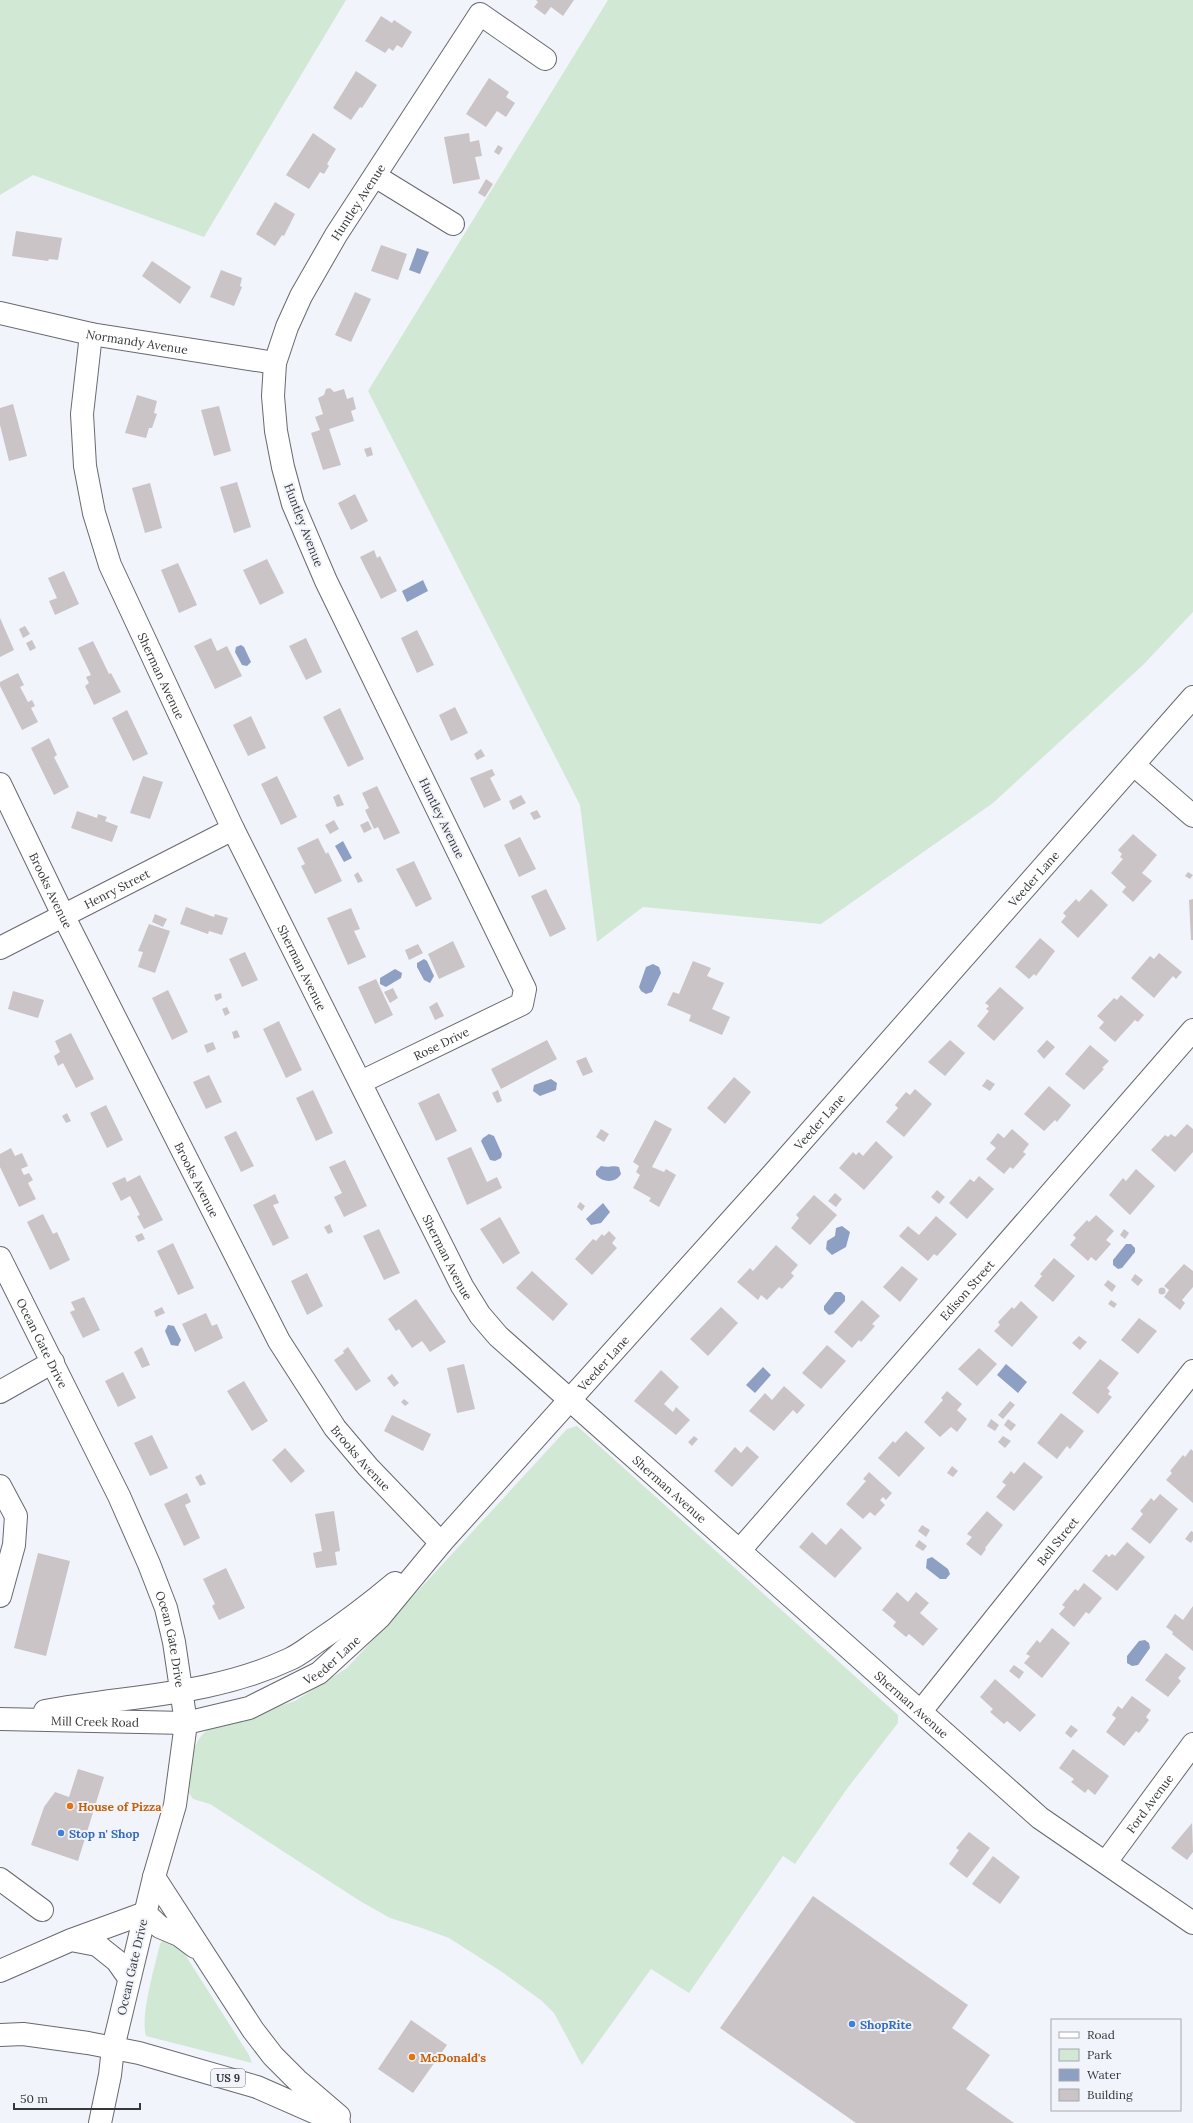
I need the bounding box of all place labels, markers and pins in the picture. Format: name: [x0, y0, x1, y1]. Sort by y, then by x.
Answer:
place label: House of Pizza: [78, 1799, 162, 1814]
marker: House of Pizza: [65, 1801, 75, 1811]
place label: Stop n' Shop: [69, 1826, 140, 1841]
marker: Stop n' Shop: [56, 1828, 66, 1838]
place label: ShopRite: [860, 2017, 912, 2032]
marker: ShopRite: [847, 2019, 857, 2029]
place label: McDonald's: [420, 2050, 486, 2065]
marker: McDonald's: [407, 2052, 417, 2062]

